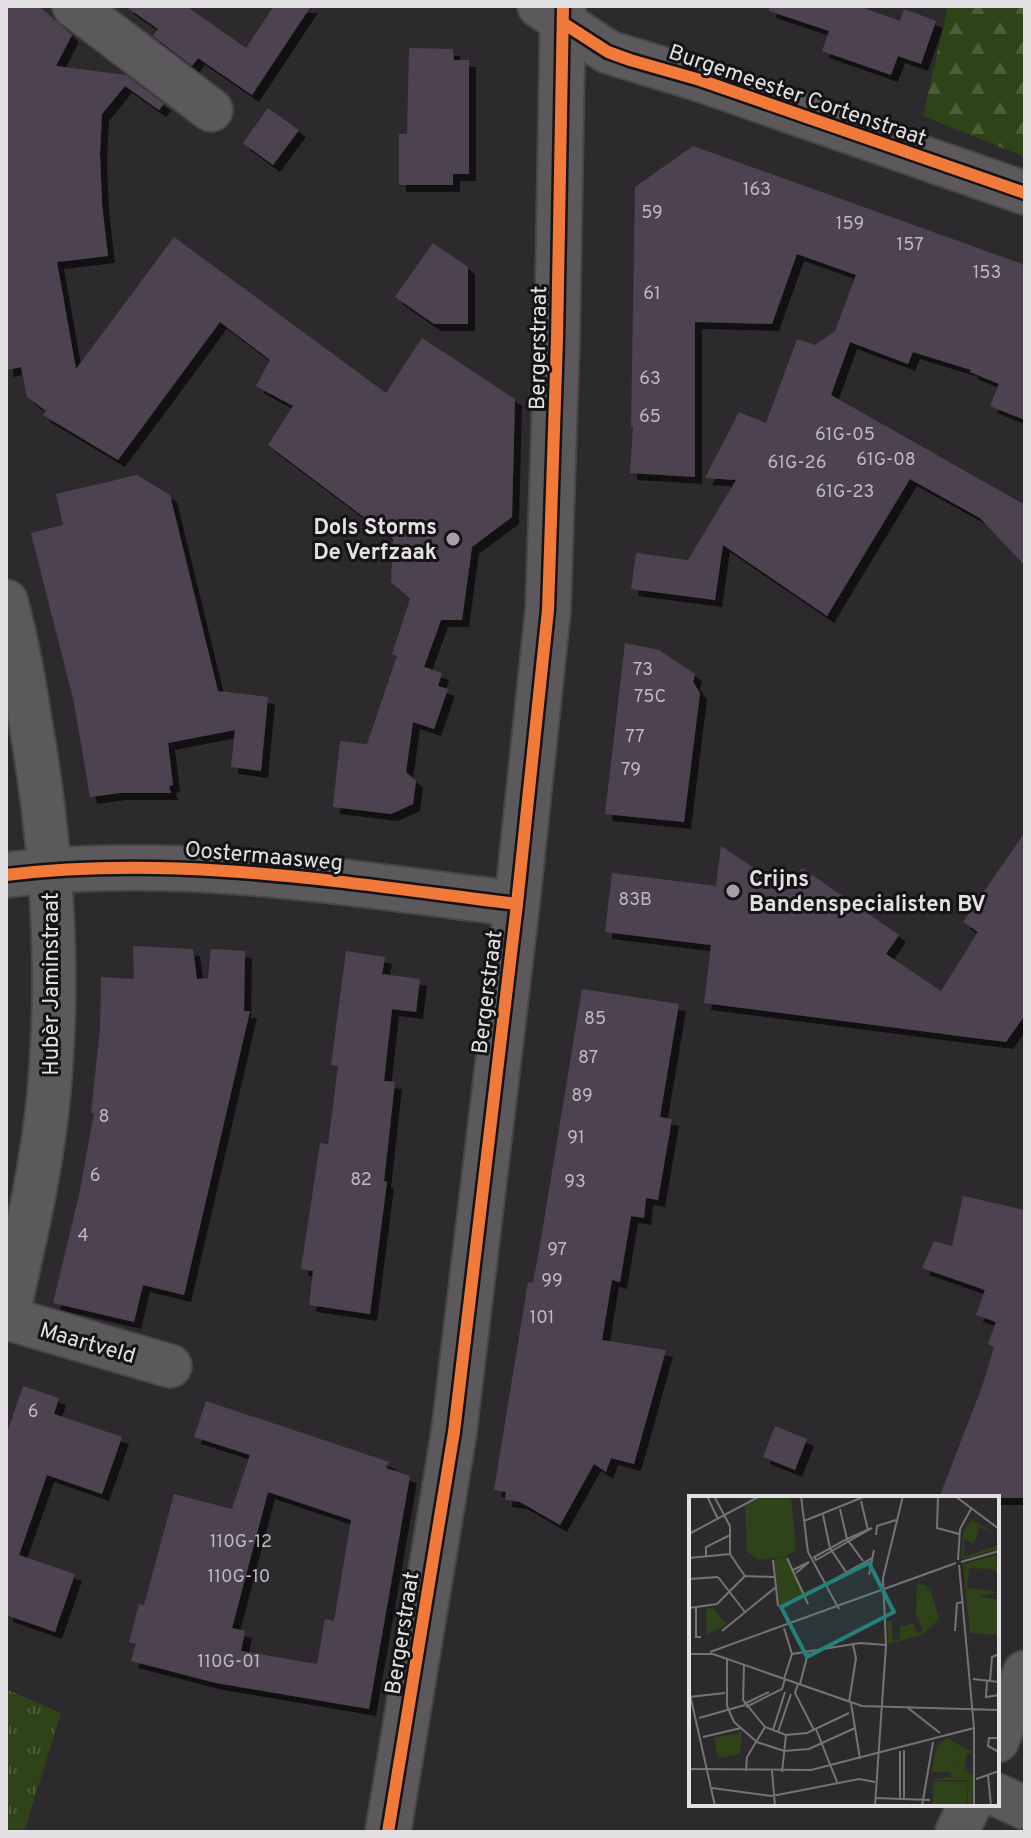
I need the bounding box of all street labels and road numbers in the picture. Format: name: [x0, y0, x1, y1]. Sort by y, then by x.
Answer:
street label: Burgemeester Cortenstraat: [665, 39, 930, 153]
street label: Bergerstraat: [525, 286, 554, 410]
street label: Oostermaasweg: [183, 837, 344, 878]
street label: Hubèr Jaminstraat: [39, 892, 66, 1076]
street label: Bergerstraat: [468, 929, 509, 1056]
street label: Maartveld: [36, 1318, 138, 1371]
street label: Bergerstraat: [380, 1570, 427, 1697]

